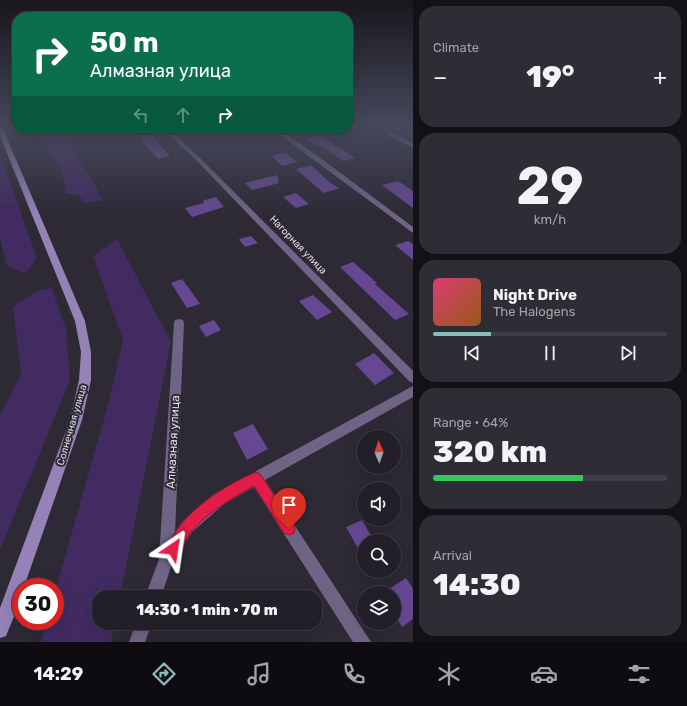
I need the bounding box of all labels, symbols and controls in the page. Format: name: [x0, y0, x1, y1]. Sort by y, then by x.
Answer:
text: 50 m: [90, 26, 159, 59]
icon: right: [24, 28, 76, 80]
text: Climate: [433, 40, 479, 55]
text: 19°: [526, 59, 574, 95]
text: Алмазная улица: [90, 60, 231, 82]
text: −: [433, 64, 447, 91]
text: +: [653, 64, 667, 91]
icon: left: [130, 104, 152, 126]
icon: ahead: [172, 104, 194, 126]
icon: right: [214, 104, 236, 126]
text: 29: [516, 155, 584, 217]
text: km/h: [534, 212, 566, 227]
street label: Нагорная улица: [267, 213, 329, 277]
text: Night Drive: [493, 286, 577, 304]
text: The Halogens: [493, 304, 575, 319]
icon: previous: [461, 342, 483, 364]
icon: pause: [539, 342, 561, 364]
icon: next: [617, 342, 639, 364]
street label: Солнечная улица: [55, 383, 89, 467]
street label: Алмазная улица: [164, 395, 182, 489]
text: Range · 64%: [433, 415, 508, 430]
north arrow: [357, 430, 401, 474]
map controls: [357, 430, 401, 630]
text: 320 km: [433, 434, 547, 470]
button: sound: [357, 482, 401, 526]
pin: [272, 488, 306, 529]
icon: arrive: [278, 494, 300, 516]
position arrow: [152, 528, 194, 570]
button: search: [357, 534, 401, 578]
text: Arrival: [433, 548, 472, 563]
text: 14:30: [433, 567, 521, 603]
speed limit sign: 30: [12, 578, 64, 630]
button: layers: [357, 586, 401, 630]
text: 14:30 · 1 min · 70 m: [136, 601, 278, 619]
icon: directions: [150, 660, 178, 688]
icon: music: [245, 660, 273, 688]
icon: phone: [340, 660, 368, 688]
icon: climate: [435, 660, 463, 688]
icon: car: [530, 660, 558, 688]
icon: filters: [625, 660, 653, 688]
text: 14:29: [34, 663, 83, 685]

